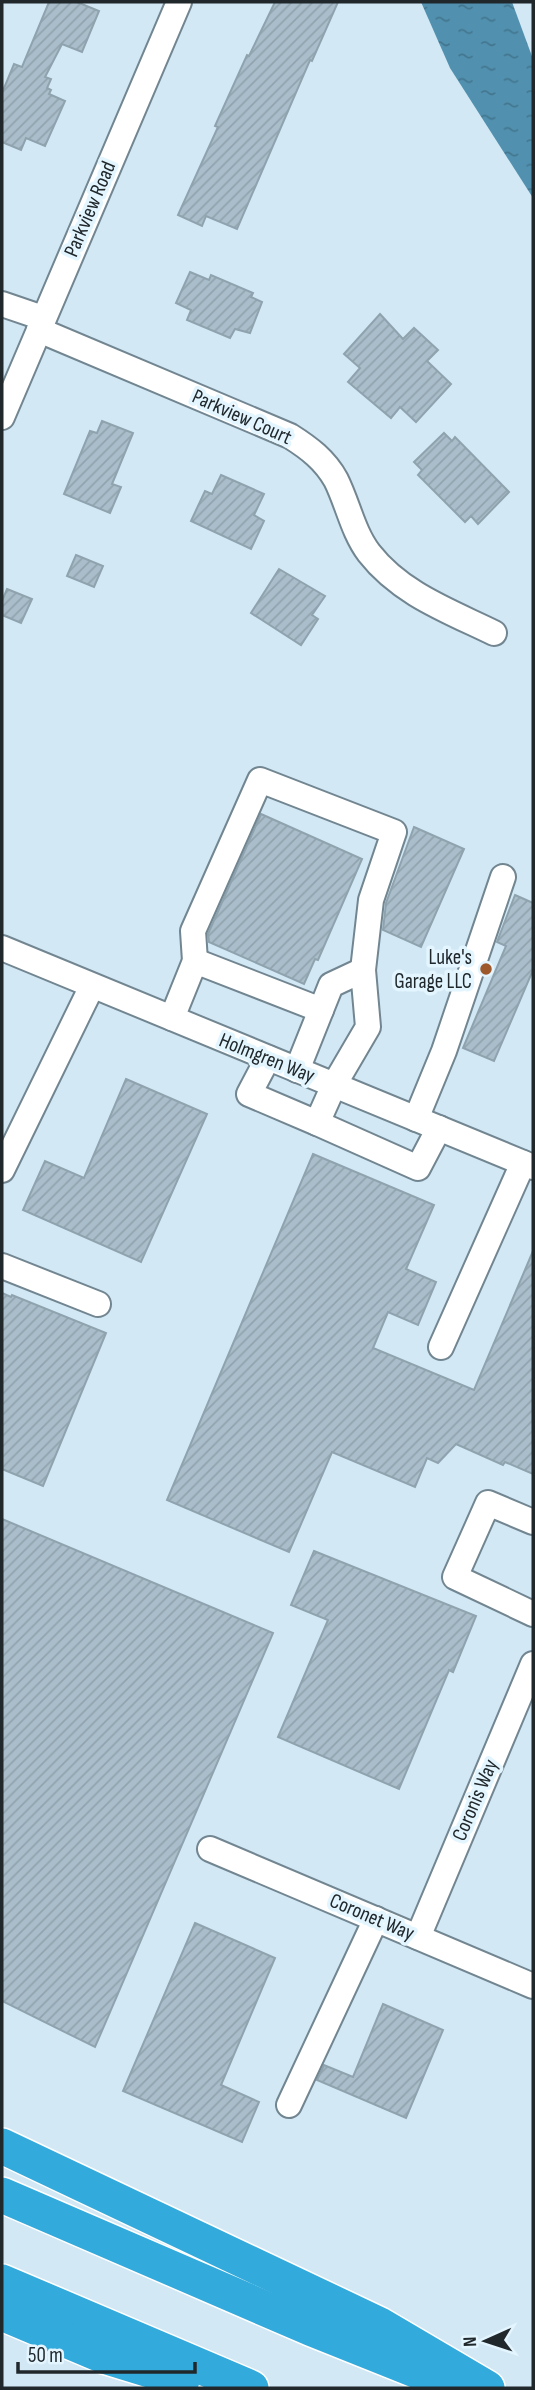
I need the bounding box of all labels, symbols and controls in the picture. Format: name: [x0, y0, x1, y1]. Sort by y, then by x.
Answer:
street label: Parkview Road: [59, 158, 121, 260]
street label: Parkview Court: [188, 384, 296, 450]
place label: Luke's Garage LLC: [394, 945, 472, 994]
marker: Luke's Garage LLC: [478, 961, 494, 977]
street label: Holmgren Way: [216, 1028, 318, 1088]
street label: Coronis Way: [447, 1756, 503, 1844]
street label: Coronet Way: [326, 1888, 418, 1946]
north arrow: [451, 2306, 521, 2376]
scale bar: [18, 2330, 194, 2374]
text: N: [459, 2336, 482, 2347]
text: 50 m: [28, 2343, 63, 2368]

